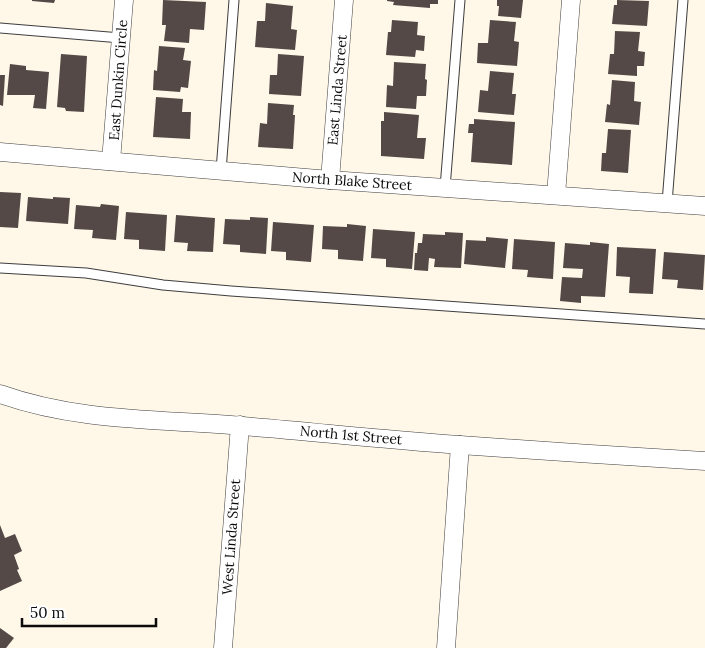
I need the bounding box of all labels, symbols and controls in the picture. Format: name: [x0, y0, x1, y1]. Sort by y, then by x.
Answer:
street label: East Dunkin Circle: [105, 19, 131, 141]
street label: East Linda Street: [323, 33, 351, 146]
street label: North Blake Street: [291, 168, 413, 194]
street label: North 1st Street: [299, 422, 404, 448]
street label: West Linda Street: [218, 478, 244, 596]
scale bar: [22, 596, 156, 628]
text: 50 m: [30, 603, 65, 622]

